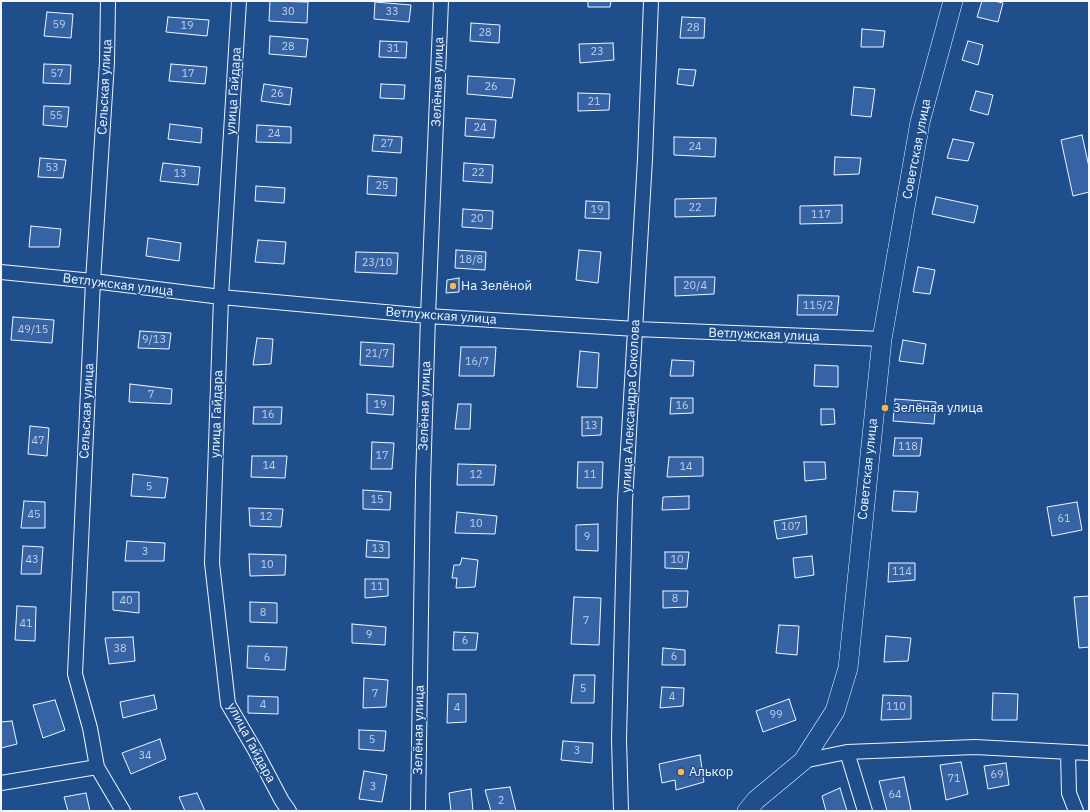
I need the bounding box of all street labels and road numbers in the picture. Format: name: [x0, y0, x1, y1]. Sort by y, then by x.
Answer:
street label: Зелёная улица: [429, 37, 447, 127]
street label: Сельская улица: [95, 39, 115, 135]
street label: улица Гайдара: [223, 46, 245, 136]
street label: Советская улица: [900, 97, 934, 201]
street label: Ветлужская улица: [62, 270, 174, 300]
street label: Ветлужская улица: [385, 304, 497, 328]
street label: улица Александра Соколова: [619, 319, 643, 493]
street label: Ветлужская улица: [708, 325, 820, 345]
street label: Зелёная улица: [416, 361, 434, 451]
street label: Сельская улица: [77, 363, 97, 459]
street label: улица Гайдара: [208, 370, 226, 458]
street label: Советская улица: [855, 417, 881, 521]
street label: Зелёная улица: [410, 685, 428, 775]
street label: улица Гайдара: [223, 700, 279, 786]

